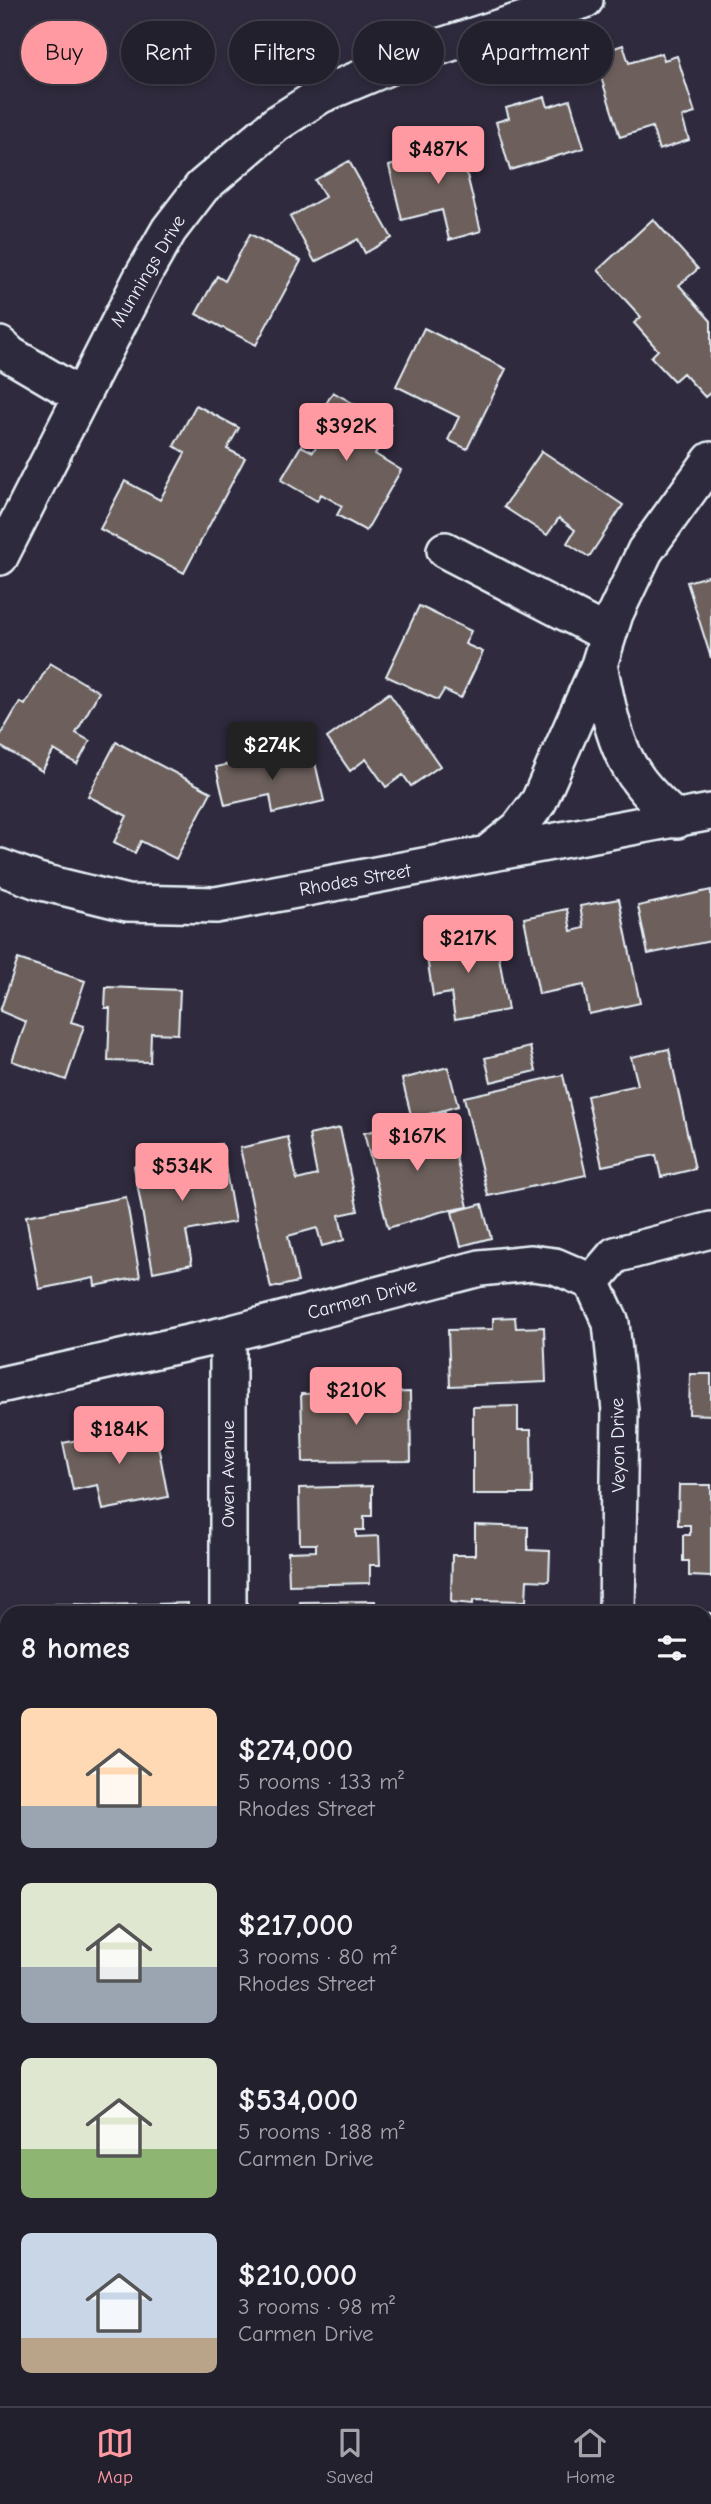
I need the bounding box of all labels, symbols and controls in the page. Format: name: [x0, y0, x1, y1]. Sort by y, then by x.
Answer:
chip: Buy: [21, 21, 107, 84]
chip: Rent: [121, 21, 215, 84]
chip: Filters: [229, 21, 339, 84]
chip: New: [353, 21, 444, 84]
chip: Apartment: [458, 21, 613, 84]
pin: $487K: [389, 127, 487, 186]
text: $487K: [408, 135, 468, 162]
street label: Munnings Drive: [106, 211, 190, 331]
pin: $392K: [297, 404, 395, 463]
text: $392K: [315, 412, 377, 439]
pin: $274K: [223, 722, 321, 782]
text: $274K: [243, 731, 301, 758]
street label: Rhodes Street: [297, 859, 413, 901]
pin: $217K: [419, 916, 517, 975]
text: $217K: [439, 924, 497, 951]
pin: $167K: [368, 1114, 466, 1173]
text: $167K: [388, 1122, 446, 1149]
pin: $534K: [133, 1144, 231, 1203]
text: $534K: [151, 1152, 213, 1179]
street label: Carmen Drive: [305, 1274, 419, 1324]
pin: $210K: [307, 1368, 405, 1427]
text: $210K: [326, 1376, 386, 1403]
street label: Veyon Drive: [606, 1398, 630, 1492]
pin: $184K: [70, 1406, 168, 1466]
text: $184K: [90, 1415, 148, 1442]
street label: Owen Avenue: [217, 1420, 239, 1528]
icon: filters: [653, 1629, 691, 1667]
text: 8 homes: [21, 1631, 130, 1666]
text: $274,000: [238, 1733, 353, 1768]
icon: home: [77, 1736, 161, 1820]
text: 5 rooms · 133 m²: [238, 1768, 404, 1795]
text: Rhodes Street: [238, 1795, 375, 1822]
text: $217,000: [238, 1908, 354, 1943]
icon: home: [77, 1911, 161, 1995]
text: 3 rooms · 80 m²: [238, 1943, 397, 1970]
text: Rhodes Street: [238, 1970, 375, 1997]
text: $534,000: [238, 2083, 358, 2118]
icon: home: [77, 2086, 161, 2170]
text: 5 rooms · 188 m²: [238, 2118, 404, 2145]
text: Carmen Drive: [238, 2145, 374, 2172]
text: $210,000: [238, 2258, 357, 2293]
icon: home: [77, 2261, 161, 2345]
text: 3 rooms · 98 m²: [238, 2293, 395, 2320]
text: Carmen Drive: [238, 2320, 374, 2347]
tab: Map: [96, 2424, 134, 2488]
tab: Saved: [326, 2424, 374, 2488]
tab: Home: [566, 2424, 615, 2488]

